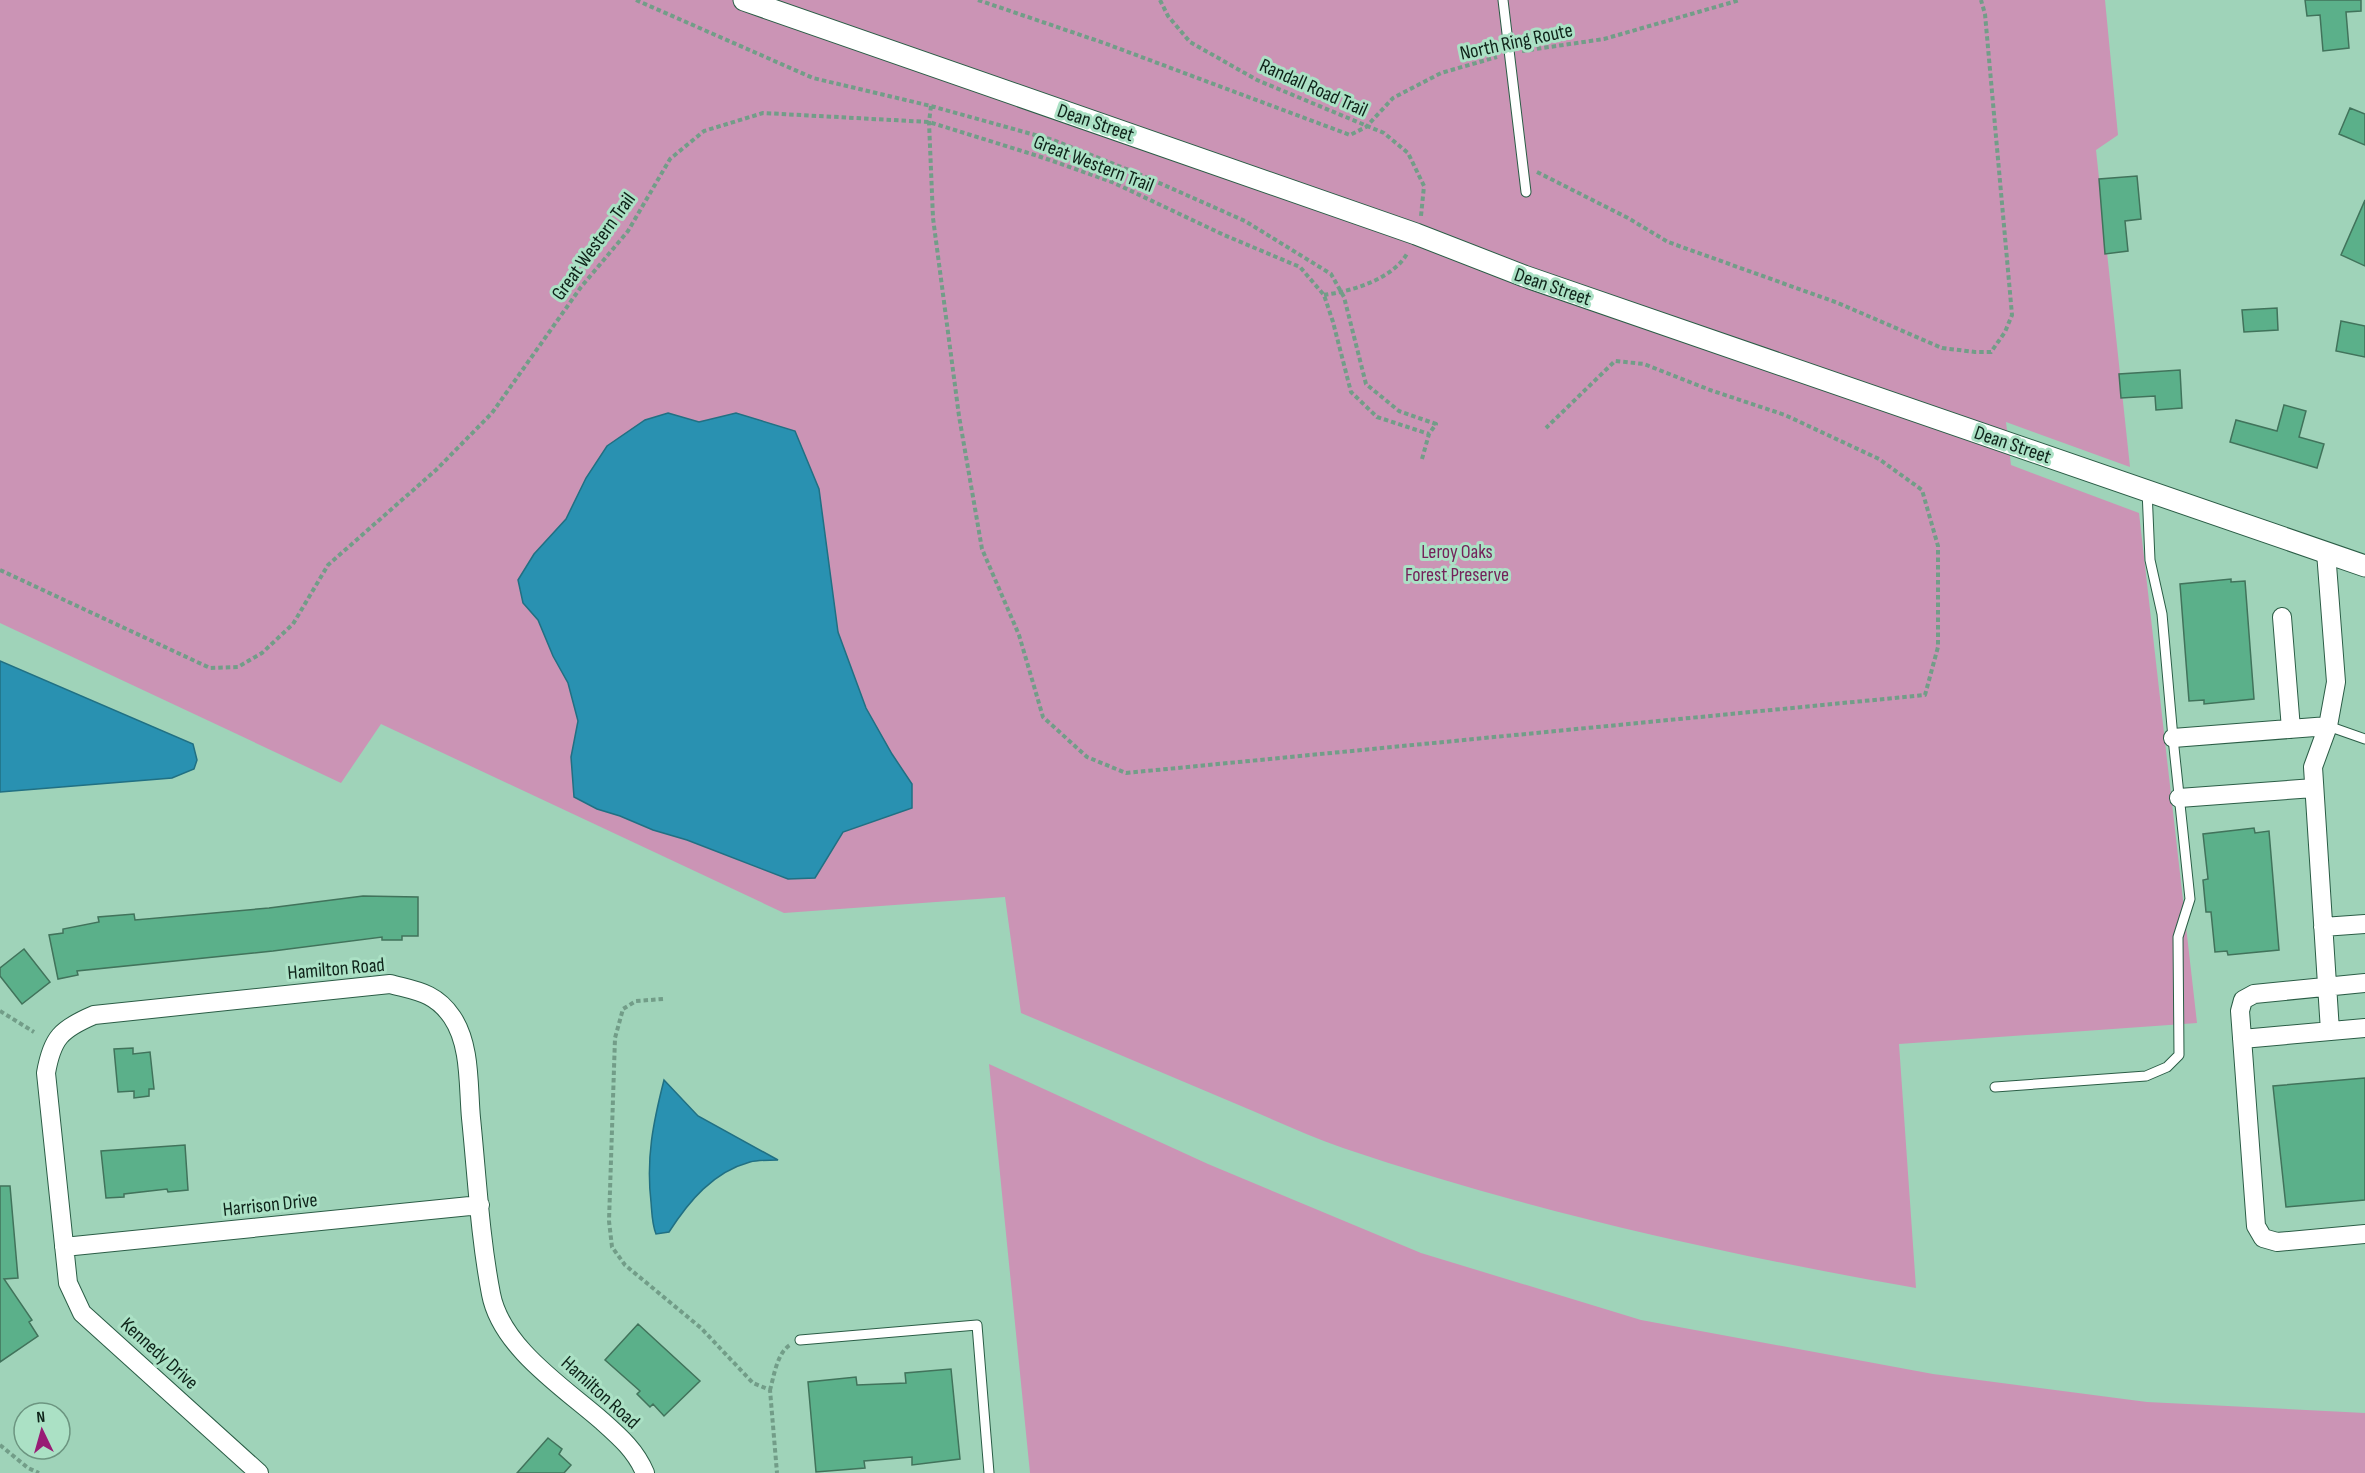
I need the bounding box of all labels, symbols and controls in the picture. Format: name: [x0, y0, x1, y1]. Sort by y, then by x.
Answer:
street label: North Ring Route: [1458, 18, 1575, 66]
street label: Randall Road Trail: [1256, 53, 1371, 122]
street label: Dean Street: [1054, 99, 1137, 147]
street label: Great Western Trail: [1030, 130, 1157, 198]
street label: Great Western Trail: [547, 188, 641, 305]
street label: Dean Street: [1511, 263, 1594, 311]
street label: Dean Street: [1971, 421, 2054, 469]
park label: Leroy Oaks Forest Preserve: [1405, 540, 1509, 587]
street label: Hamilton Road: [287, 953, 386, 985]
street label: Harrison Drive: [222, 1188, 319, 1222]
street label: Kennedy Drive: [116, 1313, 203, 1395]
street label: Hamilton Road: [556, 1351, 645, 1434]
north arrow: [12, 1401, 72, 1461]
text: N: [36, 1408, 46, 1427]

